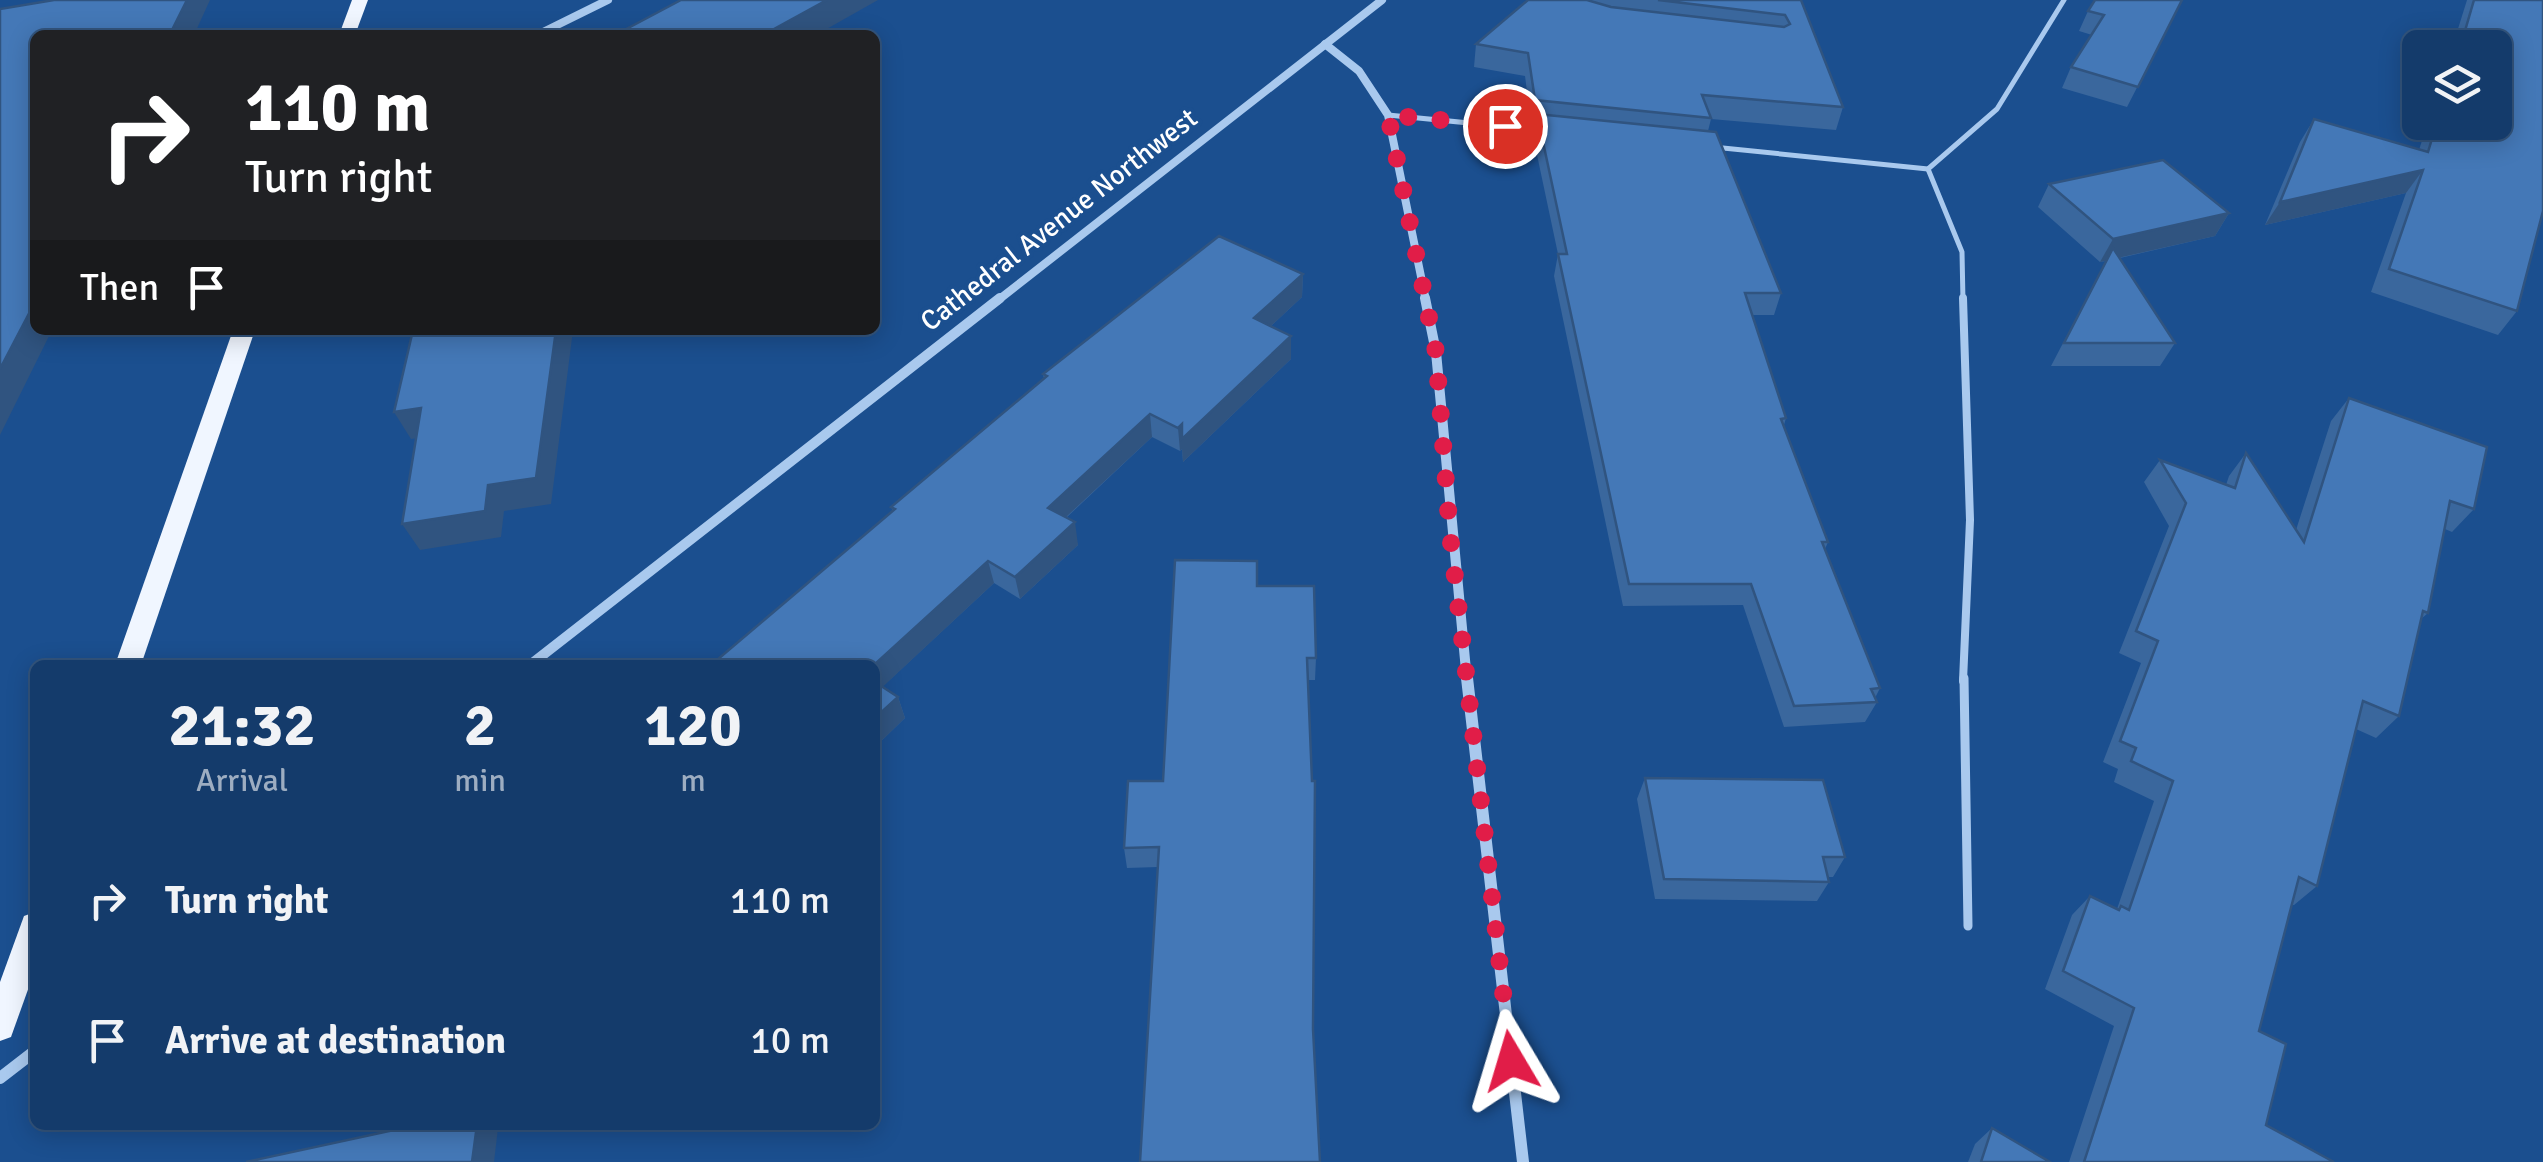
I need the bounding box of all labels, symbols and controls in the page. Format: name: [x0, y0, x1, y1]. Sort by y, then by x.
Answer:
map controls: [2402, 30, 2512, 140]
button: layers: [2402, 30, 2512, 140]
text: 110 m: [245, 64, 430, 150]
icon: right: [80, 70, 210, 200]
pin: [1463, 84, 1548, 169]
icon: arrive: [1478, 99, 1533, 154]
street label: Cathedral Avenue Northwest: [914, 101, 1204, 339]
text: Turn right: [245, 150, 433, 205]
icon: arrive: [179, 260, 234, 315]
text: Then: [80, 264, 159, 311]
text: 21:32: [168, 689, 316, 763]
text: 2: [464, 689, 496, 763]
text: 120: [644, 689, 742, 763]
text: Arrival: [196, 761, 288, 800]
text: min: [454, 761, 506, 800]
text: m: [680, 761, 706, 800]
icon: right: [80, 873, 135, 928]
text: Turn right: [165, 877, 329, 924]
text: 110 m: [730, 877, 830, 924]
position arrow: [1459, 1009, 1563, 1113]
icon: arrive: [80, 1013, 135, 1068]
text: Arrive at destination: [165, 1017, 506, 1064]
text: 10 m: [750, 1017, 830, 1064]

